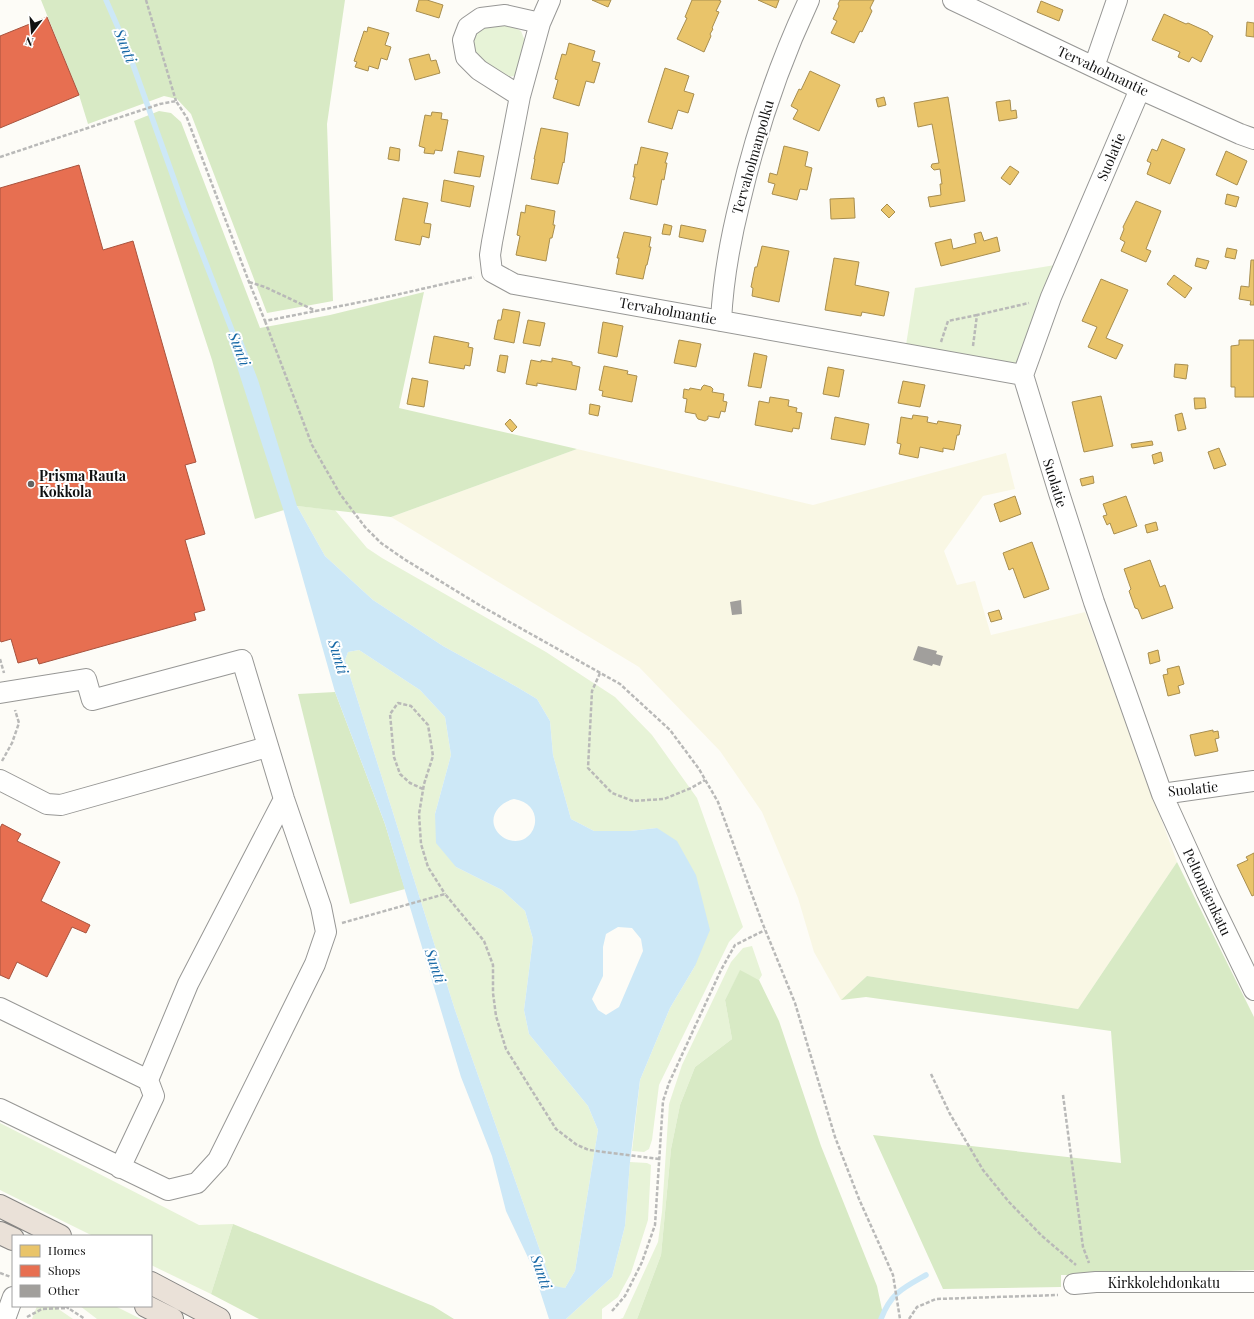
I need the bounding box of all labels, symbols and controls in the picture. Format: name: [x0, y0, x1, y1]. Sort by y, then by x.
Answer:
north arrow: [12, 12, 52, 52]
water label: Sunti: [110, 25, 142, 66]
text: N: [23, 34, 35, 50]
street label: Tervaholmantie: [1054, 41, 1152, 100]
street label: Tervaholmanpolku: [727, 97, 778, 216]
street label: Suolatie: [1092, 130, 1129, 184]
street label: Tervaholmantie: [618, 293, 718, 328]
water label: Sunti: [224, 328, 256, 369]
street label: Suolatie: [1039, 456, 1072, 510]
place label: Prisma Rauta Kokkola: [39, 466, 127, 501]
marker: Prisma Rauta Kokkola: [26, 479, 36, 489]
water label: Sunti: [324, 636, 354, 677]
street label: Suolatie: [1167, 776, 1219, 801]
street label: Peltomäenkatu: [1179, 845, 1236, 939]
water label: Sunti: [420, 945, 451, 986]
legend: [12, 1235, 152, 1307]
text: Homes: [48, 1242, 86, 1258]
water label: Sunti: [526, 1251, 557, 1292]
text: Shops: [48, 1262, 80, 1278]
street label: Kirkkolehdonkatu: [1108, 1273, 1220, 1292]
text: Other: [48, 1282, 80, 1298]

